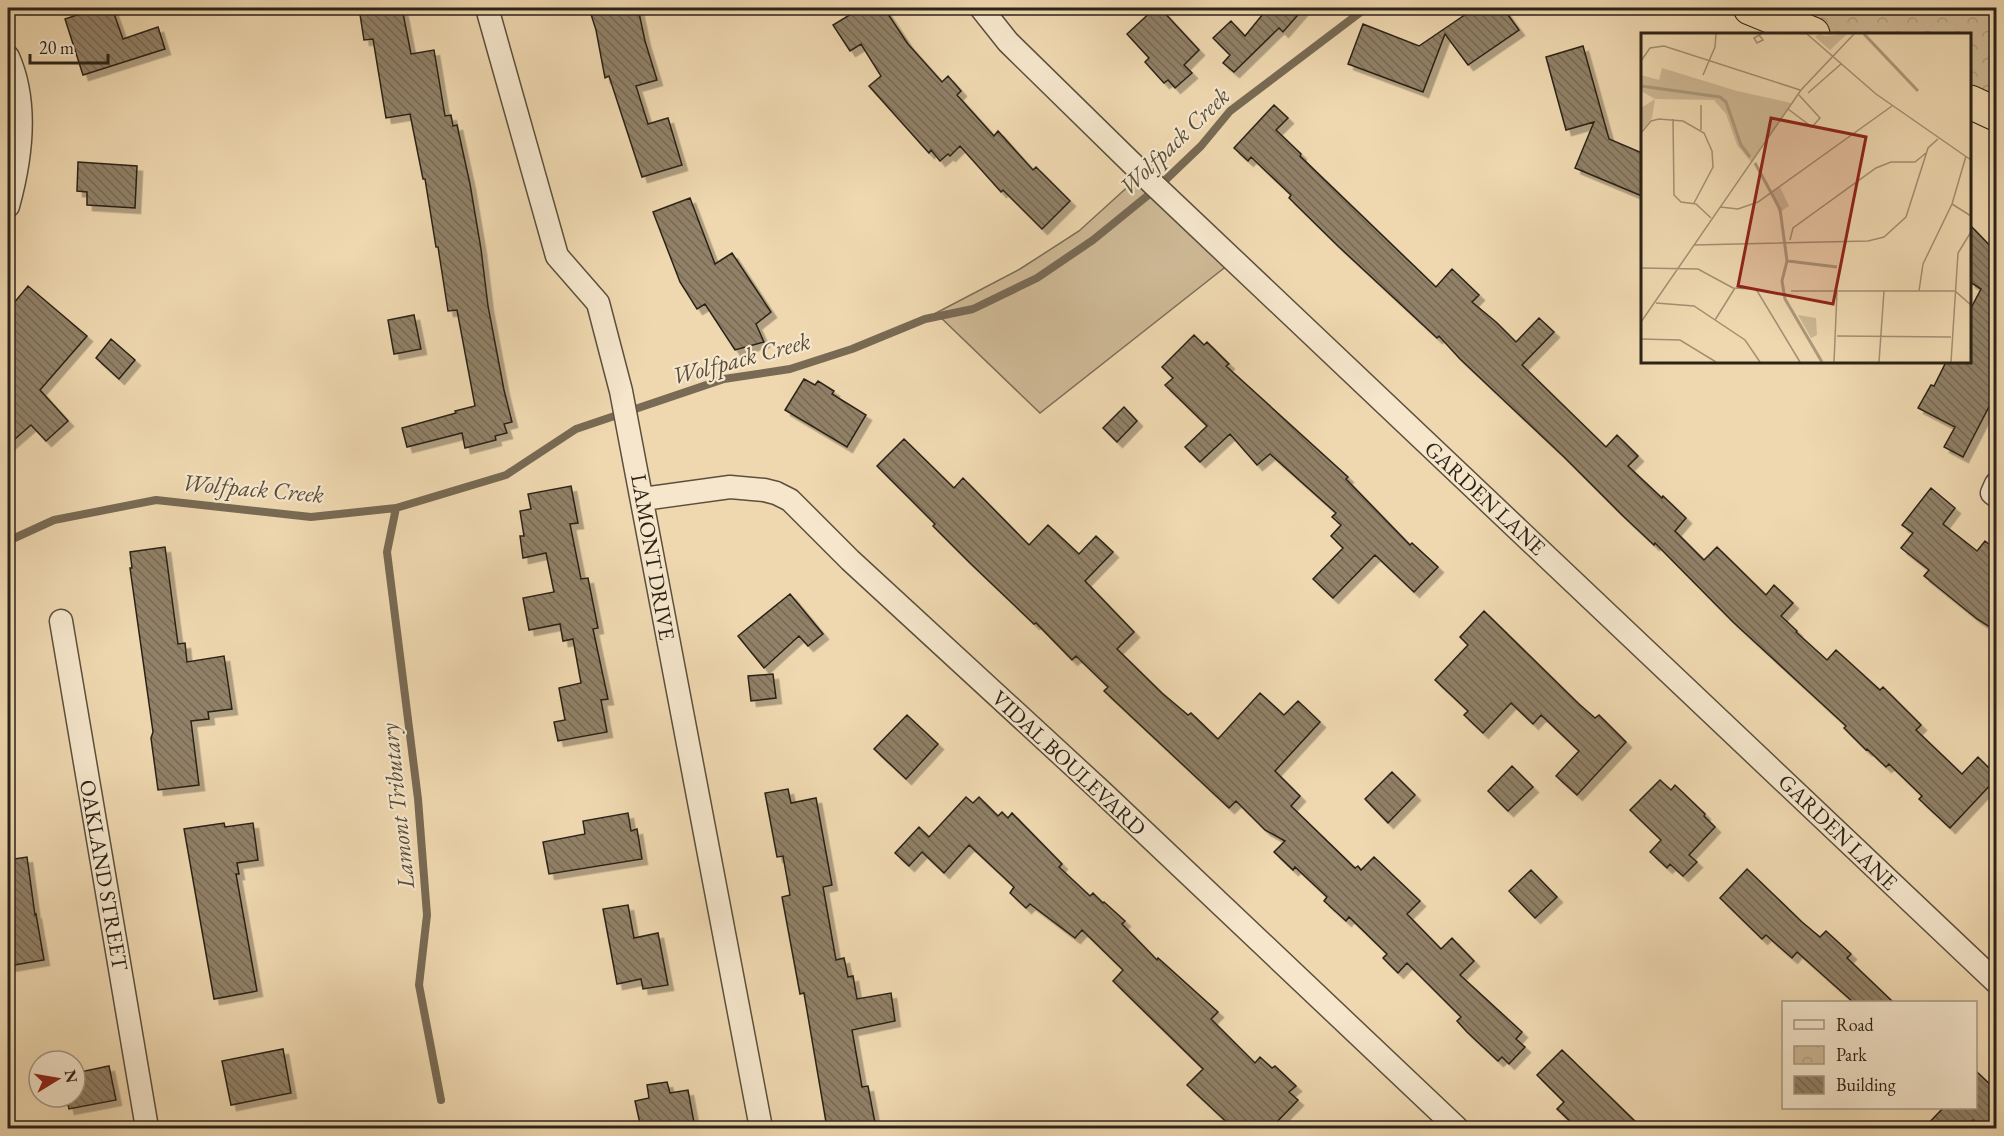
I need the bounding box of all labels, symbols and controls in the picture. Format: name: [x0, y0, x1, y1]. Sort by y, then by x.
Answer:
scale bar: [30, 27, 108, 65]
inset map: [1641, 33, 1971, 363]
text: 20 m: [39, 36, 74, 59]
water label: Wolfpack Creek: [1112, 80, 1236, 202]
water label: Wolfpack Creek: [668, 325, 814, 391]
street label: GARDEN LANE: [1418, 434, 1552, 562]
water label: Wolfpack Creek: [181, 466, 325, 510]
street label: LAMONT DRIVE: [624, 472, 682, 642]
street label: VIDAL BOULEVARD: [986, 684, 1152, 842]
water label: Lamont Tributary: [373, 721, 421, 891]
street label: GARDEN LANE: [1772, 767, 1904, 897]
street label: OAKLAND STREET: [73, 777, 135, 973]
legend: [1782, 1001, 1977, 1109]
text: Road: [1836, 1013, 1875, 1036]
text: Park: [1836, 1043, 1867, 1066]
north arrow: [27, 1049, 87, 1109]
text: N: [60, 1068, 83, 1085]
text: Building: [1836, 1073, 1896, 1096]

